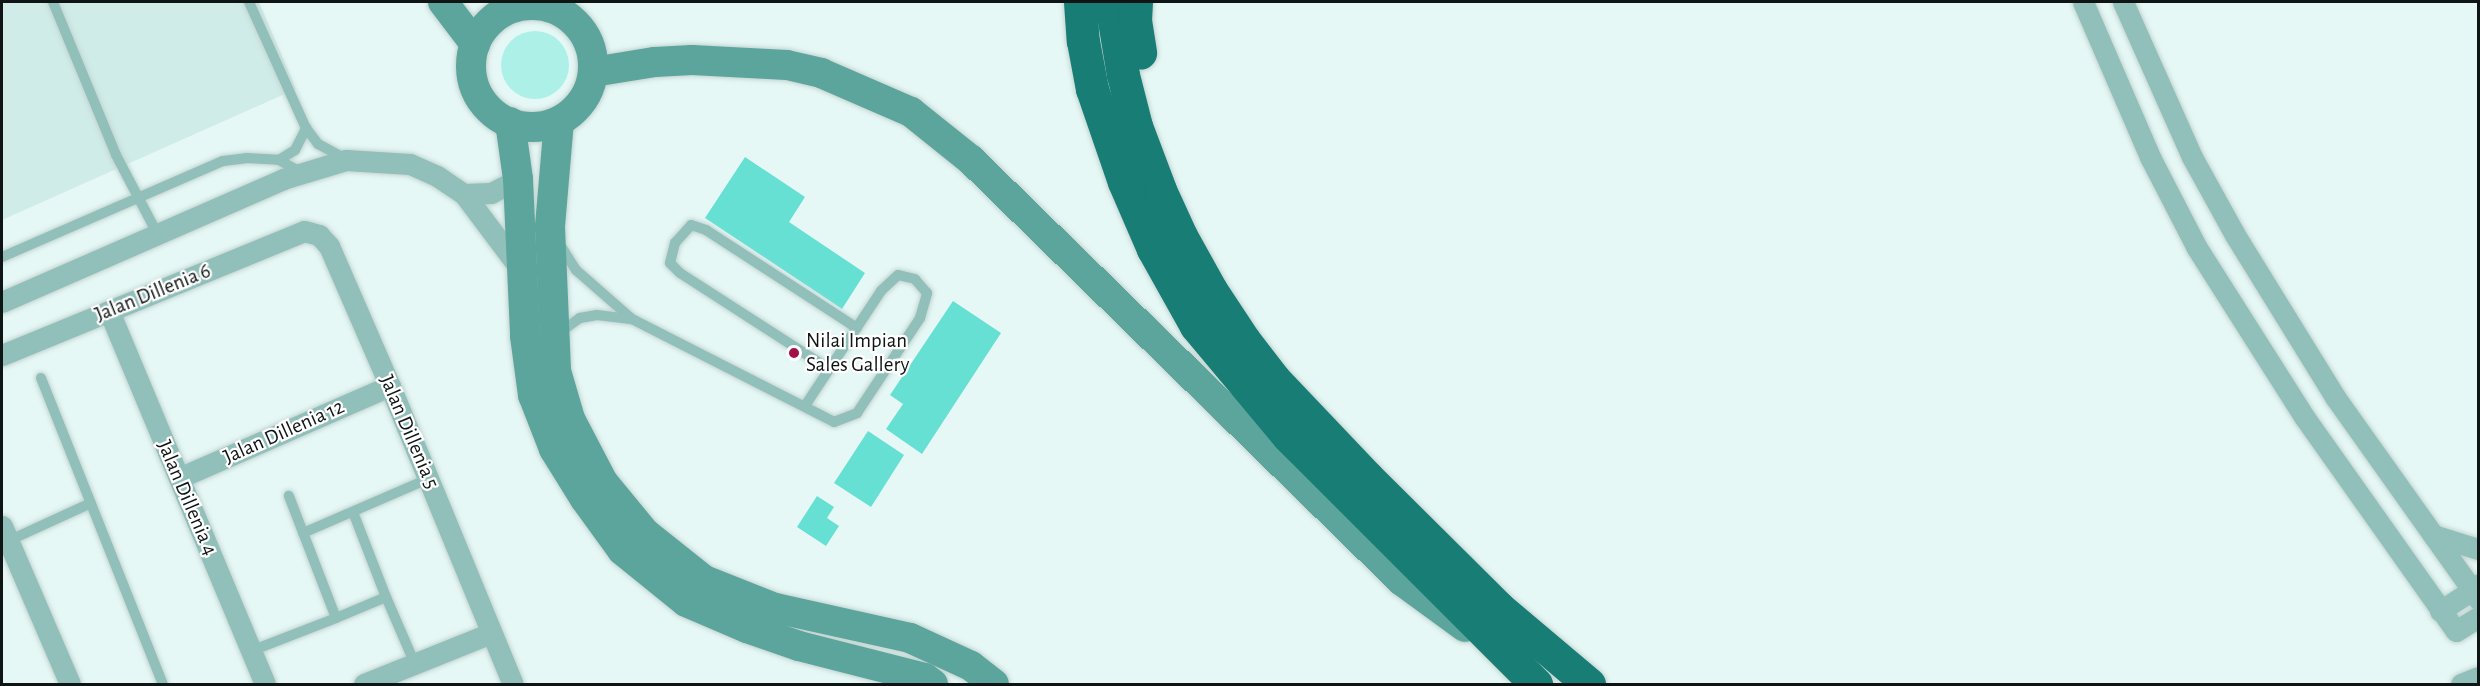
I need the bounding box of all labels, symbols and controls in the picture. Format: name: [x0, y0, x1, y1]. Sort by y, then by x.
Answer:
street label: Jalan Dillenia 6: [92, 258, 214, 328]
place label: Nilai Impian Sales Gallery: [806, 328, 909, 378]
marker: Nilai Impian Sales Gallery: [787, 346, 801, 360]
street label: Jalan Dillenia 5: [374, 371, 444, 493]
street label: Jalan Dillenia 12: [220, 394, 348, 470]
street label: Jalan Dillenia 4: [151, 437, 223, 559]

